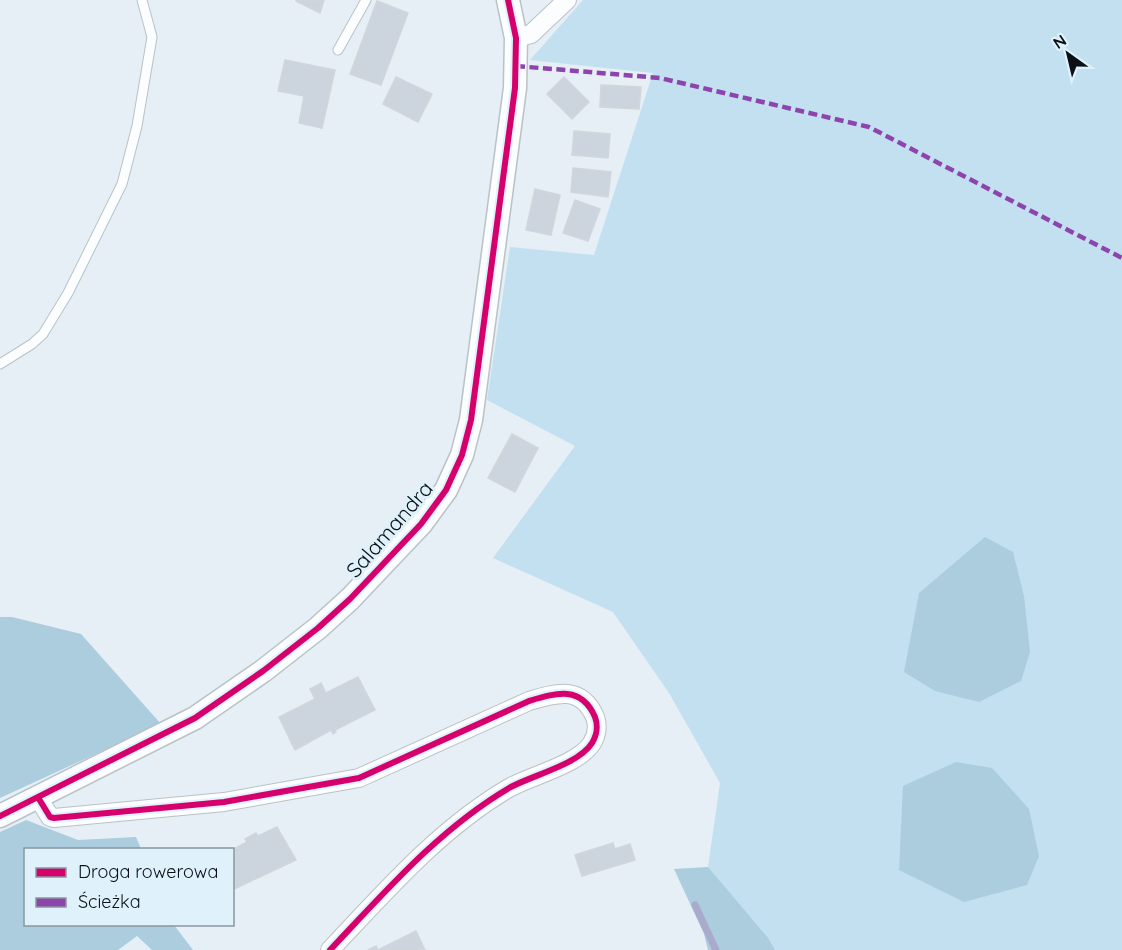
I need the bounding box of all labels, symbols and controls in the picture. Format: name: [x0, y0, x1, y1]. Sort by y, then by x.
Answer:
north arrow: [1038, 24, 1098, 84]
text: N: [1049, 30, 1070, 53]
street label: Salamandra: [340, 475, 438, 583]
legend: [24, 848, 234, 926]
text: Droga rowerowa: [78, 860, 218, 883]
text: Ścieżka: [78, 890, 141, 913]

